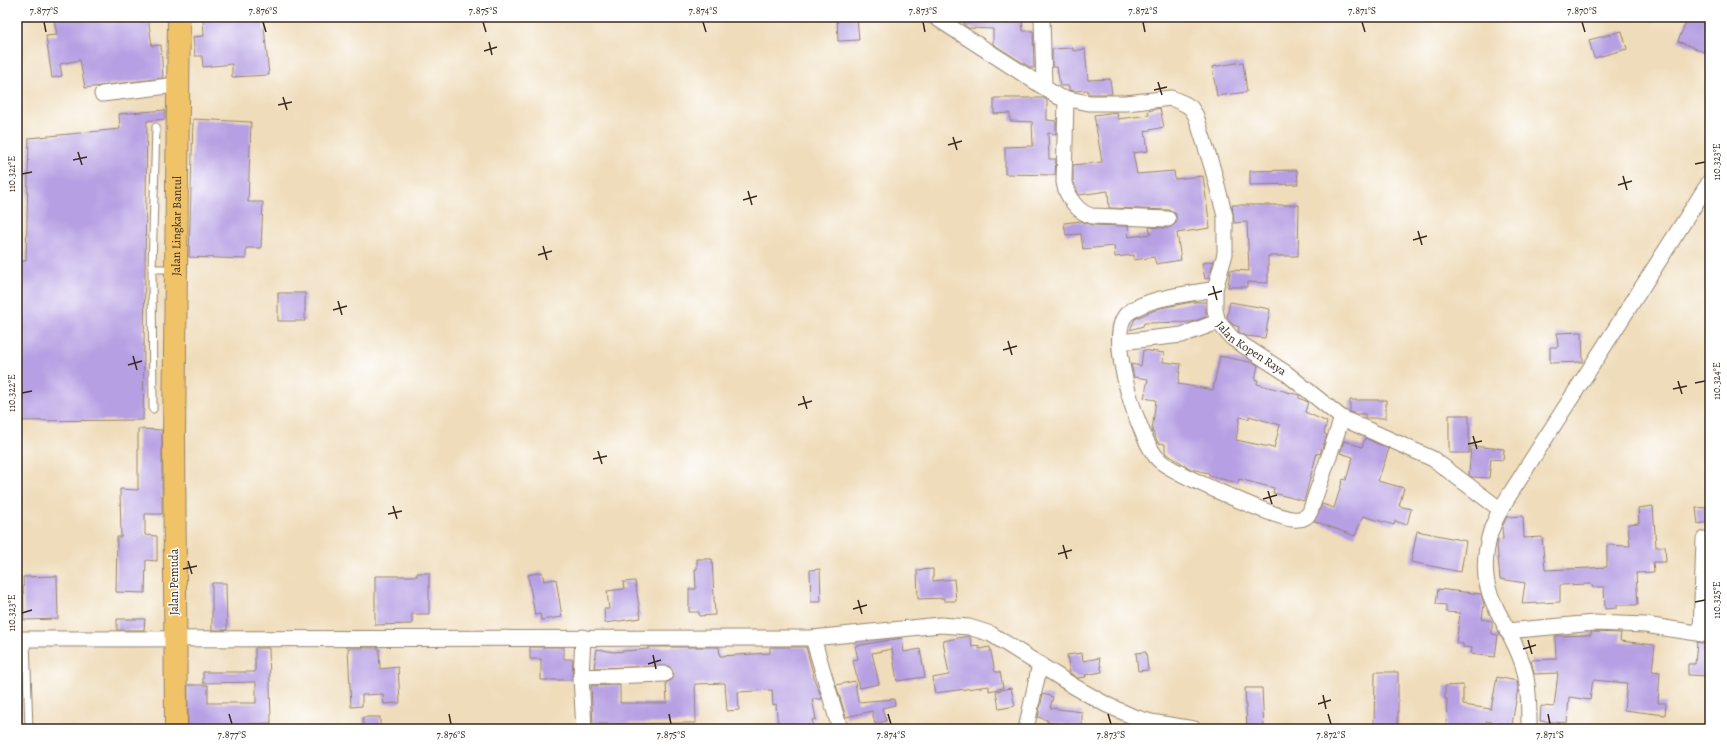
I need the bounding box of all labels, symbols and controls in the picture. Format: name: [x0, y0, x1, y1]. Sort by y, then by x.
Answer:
text: 7.877°S: [30, 4, 58, 17]
text: 7.876°S: [248, 4, 278, 17]
text: 7.875°S: [469, 4, 497, 17]
text: 7.874°S: [688, 4, 718, 17]
text: 7.873°S: [909, 4, 937, 17]
text: 7.872°S: [1128, 4, 1158, 17]
text: 7.871°S: [1348, 4, 1376, 17]
text: 7.870°S: [1567, 4, 1597, 17]
text: 110.323°E: [1710, 143, 1723, 181]
text: 110.321°E: [5, 156, 18, 192]
street label: Jalan Lingkar Bantul: [168, 176, 185, 276]
street label: Jalan Kopen Raya: [1213, 317, 1290, 379]
text: 110.324°E: [1710, 362, 1723, 400]
text: 110.322°E: [5, 374, 18, 412]
street label: Jalan Pemuda: [166, 548, 182, 615]
text: 110.325°E: [1710, 581, 1723, 619]
text: 110.323°E: [5, 594, 18, 632]
text: 7.877°S: [218, 728, 246, 741]
text: 7.876°S: [436, 728, 466, 741]
text: 7.875°S: [657, 728, 685, 741]
text: 7.874°S: [876, 728, 906, 741]
text: 7.873°S: [1097, 728, 1125, 741]
text: 7.872°S: [1316, 728, 1346, 741]
text: 7.871°S: [1536, 728, 1564, 741]

